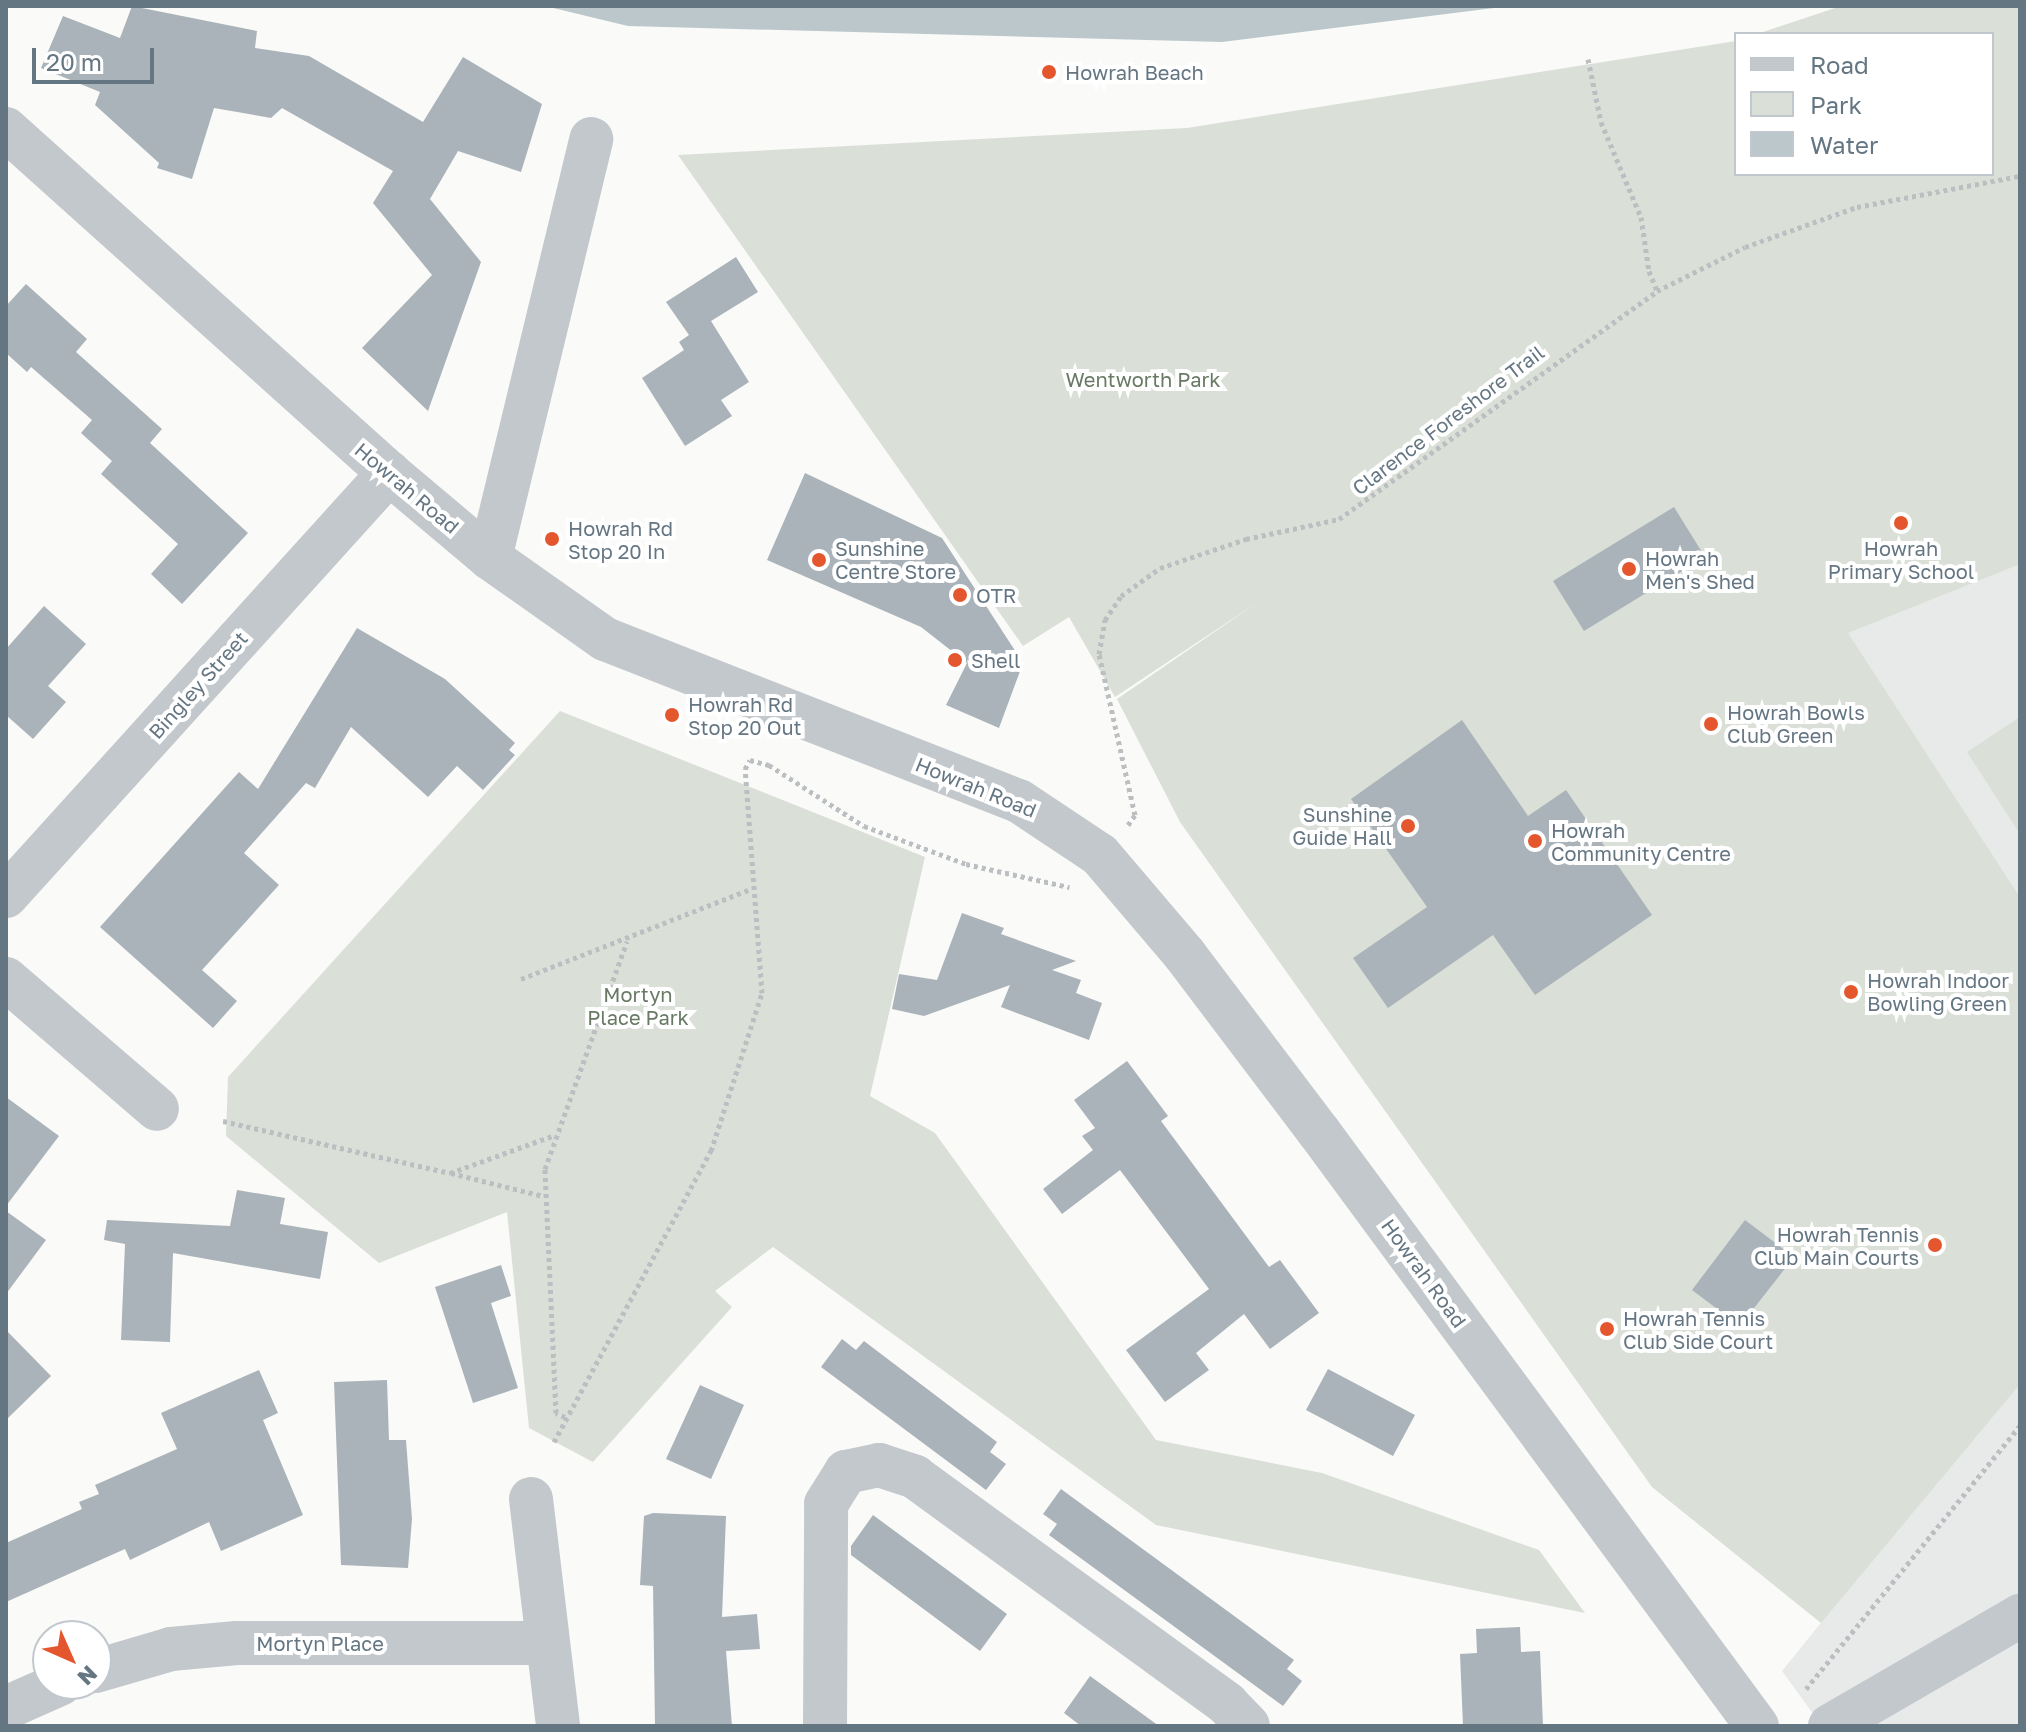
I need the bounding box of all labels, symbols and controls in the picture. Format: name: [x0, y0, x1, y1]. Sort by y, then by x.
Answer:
scale bar: [36, 32, 158, 82]
legend: [1734, 32, 1994, 176]
text: 20 m: [46, 47, 102, 76]
text: Road: [1810, 50, 1869, 79]
place label: Howrah Beach: [1065, 60, 1204, 84]
marker: Howrah Beach: [1040, 63, 1058, 81]
text: Park: [1810, 90, 1862, 119]
text: Water: [1810, 130, 1878, 159]
street label: Clarence Foreshore Trail: [1348, 340, 1548, 500]
park label: Wentworth Park: [1065, 367, 1221, 391]
street label: Howrah Road: [350, 438, 464, 538]
marker: Howrah Primary School: [1892, 514, 1910, 532]
place label: Howrah Rd Stop 20 In: [568, 516, 673, 563]
marker: Howrah Rd Stop 20 In: [543, 530, 561, 548]
place label: Sunshine Centre Store: [835, 536, 956, 583]
place label: Howrah Primary School: [1828, 536, 1974, 583]
place label: Howrah Men's Shed: [1645, 546, 1755, 593]
marker: Sunshine Centre Store: [810, 551, 828, 569]
marker: Howrah Men's Shed: [1620, 560, 1638, 578]
place label: OTR: [976, 583, 1016, 607]
marker: OTR: [951, 586, 969, 604]
street label: Bingley Street: [144, 626, 252, 744]
place label: Shell: [971, 648, 1020, 672]
marker: Shell: [946, 651, 964, 669]
place label: Howrah Rd Stop 20 Out: [688, 692, 802, 739]
place label: Howrah Bowls Club Green: [1727, 700, 1865, 747]
marker: Howrah Rd Stop 20 Out: [663, 706, 681, 724]
marker: Howrah Bowls Club Green: [1702, 715, 1720, 733]
street label: Howrah Road: [912, 752, 1040, 822]
place label: Sunshine Guide Hall: [1292, 802, 1392, 849]
marker: Sunshine Guide Hall: [1399, 817, 1417, 835]
place label: Howrah Community Centre: [1551, 818, 1731, 865]
marker: Howrah Community Centre: [1526, 832, 1544, 850]
place label: Howrah Indoor Bowling Green: [1867, 968, 2009, 1015]
park label: Mortyn Place Park: [587, 982, 689, 1029]
marker: Howrah Indoor Bowling Green: [1842, 983, 1860, 1001]
street label: Howrah Road: [1377, 1214, 1471, 1332]
place label: Howrah Tennis Club Main Courts: [1754, 1222, 1919, 1269]
marker: Howrah Tennis Club Main Courts: [1926, 1236, 1944, 1254]
place label: Howrah Tennis Club Side Court: [1623, 1306, 1773, 1353]
marker: Howrah Tennis Club Side Court: [1598, 1320, 1616, 1338]
north arrow: [32, 1620, 112, 1700]
street label: Mortyn Place: [256, 1631, 384, 1655]
text: N: [72, 1660, 103, 1691]

